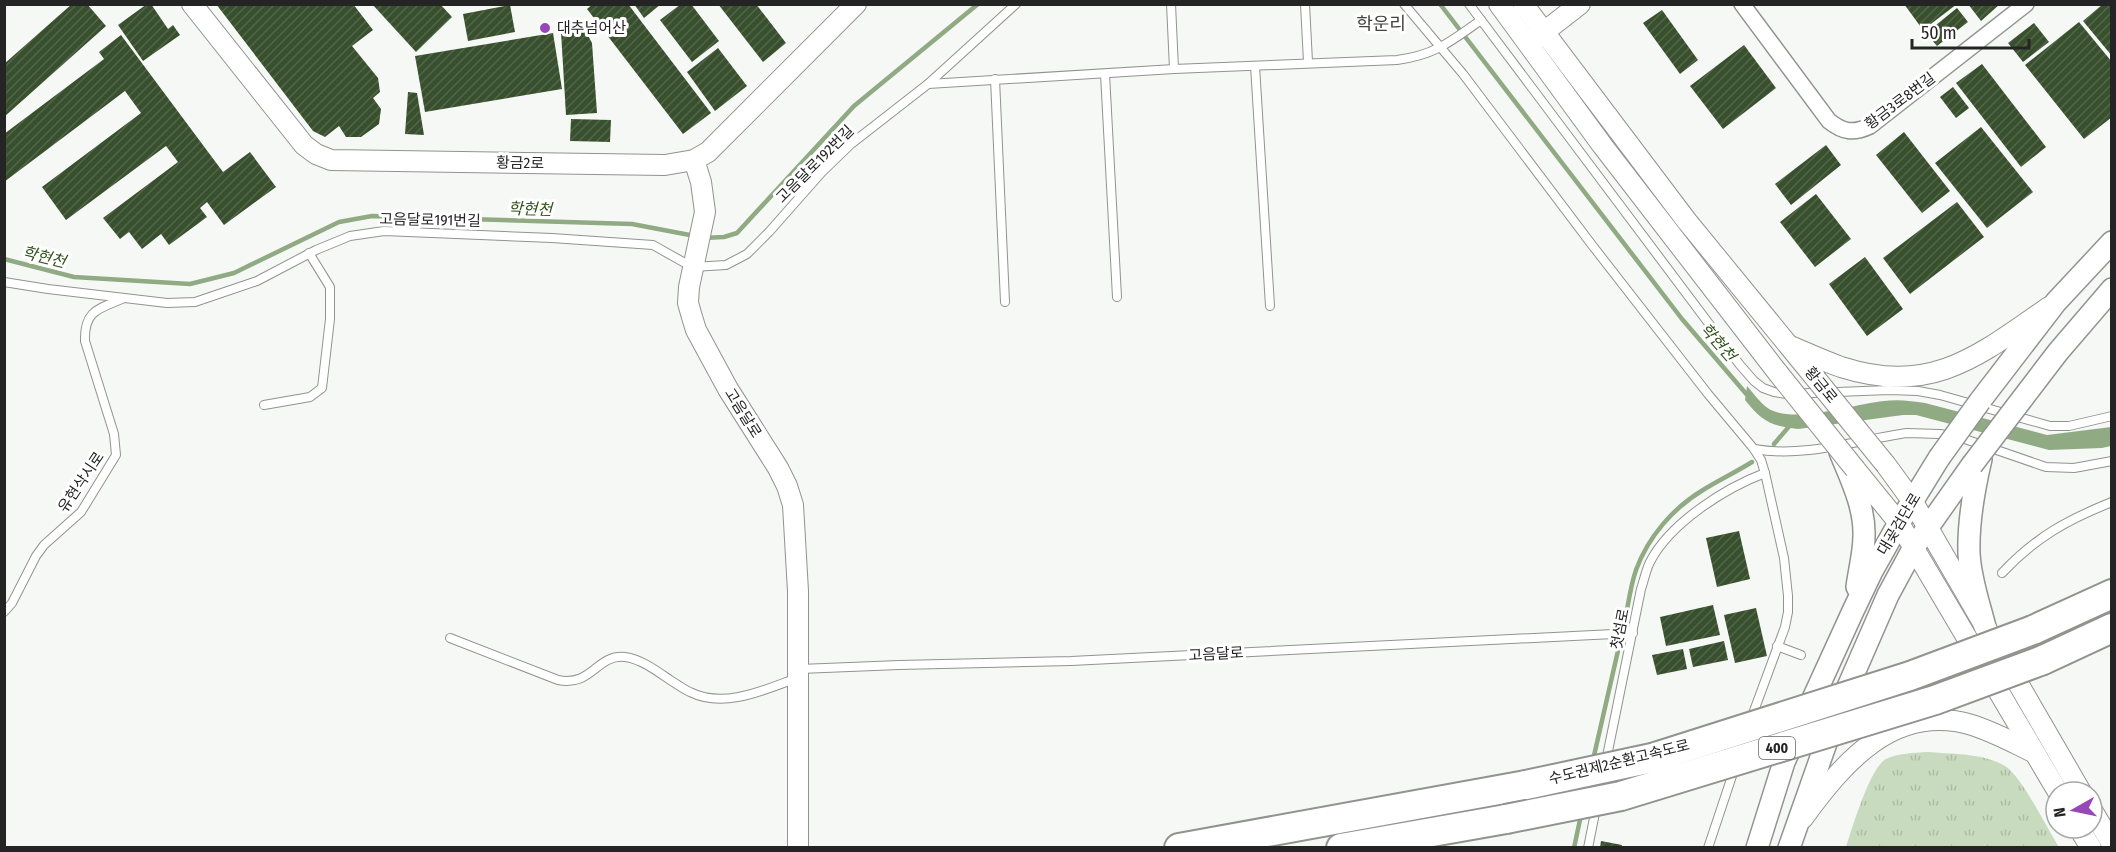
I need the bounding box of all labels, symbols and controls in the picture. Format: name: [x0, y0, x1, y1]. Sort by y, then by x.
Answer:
scale bar: [1912, 12, 2029, 50]
district label: 학운리: [1356, 13, 1406, 35]
place label: 대추넘어산: [557, 19, 626, 37]
marker: 대추넘어산: [538, 21, 552, 35]
text: 50 m: [1921, 22, 1957, 44]
street label: 황금3로8번길: [1861, 69, 1939, 133]
street label: 고음달로192번길: [772, 121, 858, 207]
street label: 황금2로: [496, 154, 544, 172]
water label: 학현천: [508, 199, 555, 219]
street label: 고음달로191번길: [379, 210, 481, 230]
water label: 학현천: [20, 242, 70, 272]
water label: 학현천: [1696, 319, 1741, 367]
street label: 황금로: [1801, 363, 1841, 407]
street label: 고음달로: [721, 385, 765, 441]
street label: 유현삭시로: [54, 448, 108, 516]
street label: 대곶검단로: [1874, 490, 1924, 558]
street label: 첫섬로: [1607, 607, 1633, 651]
street label: 고음달로: [1188, 644, 1244, 664]
street label: 수도권제2순환고속도로: [1547, 736, 1691, 788]
road number: 400: [1759, 737, 1795, 759]
north arrow: [2044, 780, 2104, 840]
text: N: [2050, 806, 2070, 818]

